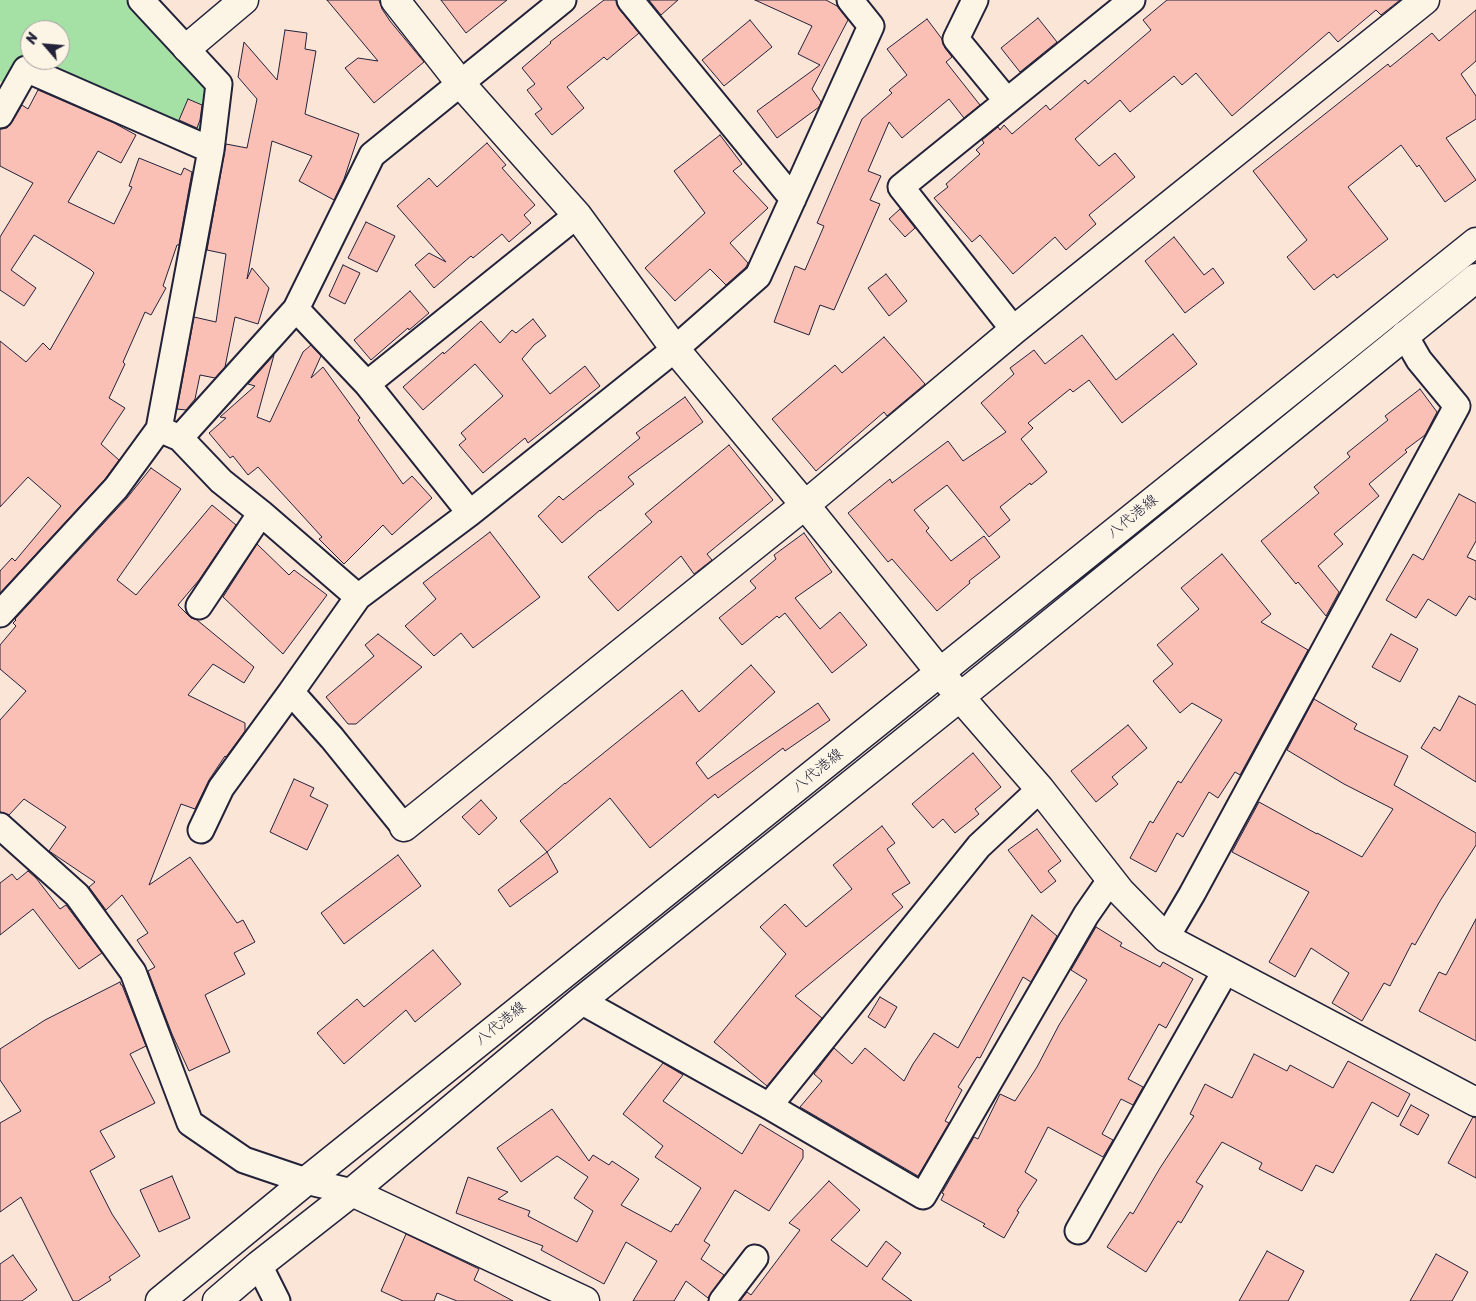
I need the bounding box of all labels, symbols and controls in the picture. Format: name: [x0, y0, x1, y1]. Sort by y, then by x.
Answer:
north arrow: [20, 20, 70, 70]
text: N: [19, 28, 45, 48]
street label: 八代港線: [1104, 491, 1162, 543]
street label: 八代港線: [789, 745, 847, 797]
street label: 八代港線: [472, 998, 530, 1050]

